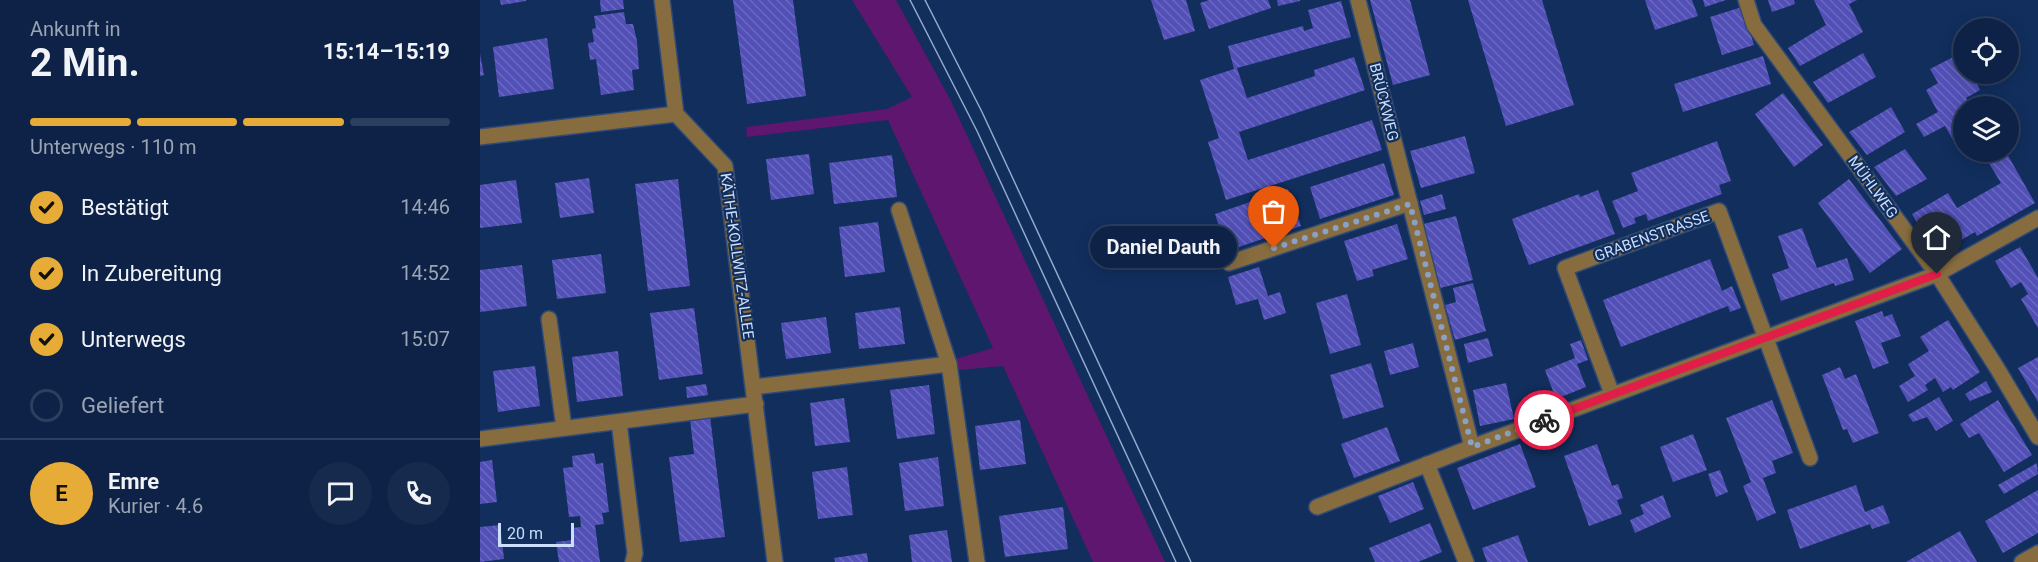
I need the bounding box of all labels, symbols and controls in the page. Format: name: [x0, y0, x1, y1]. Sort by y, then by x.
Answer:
text: Ankunft in: [30, 17, 121, 41]
map controls: [1953, 18, 2019, 162]
button: locate: [1953, 18, 2019, 84]
text: 15:14–15:19: [323, 39, 450, 64]
text: 2 Min.: [30, 40, 140, 86]
street label: BRÜCKWEG: [1366, 61, 1402, 143]
button: layers: [1953, 96, 2019, 162]
text: Unterwegs · 110 m: [30, 135, 197, 159]
street label: MÜHLWEG: [1844, 152, 1902, 222]
street label: KÄTHE-KOLLWITZ-ALLEE: [716, 172, 758, 341]
pin: [1248, 186, 1299, 248]
icon: check: [30, 191, 63, 224]
text: Bestätigt: [81, 195, 169, 220]
text: 14:46: [400, 195, 450, 219]
icon: bag: [1257, 195, 1290, 228]
street label: GRABENSTRASSE: [1592, 207, 1712, 265]
pin: [1911, 212, 1962, 274]
icon: home: [1920, 221, 1953, 254]
callout: Daniel Dauth: [1091, 227, 1238, 269]
text: Daniel Dauth: [1106, 235, 1221, 259]
icon: check: [30, 257, 63, 290]
text: In Zubereitung: [81, 261, 222, 286]
text: 14:52: [400, 261, 450, 285]
icon: check: [30, 323, 63, 356]
text: Unterwegs: [81, 327, 186, 352]
text: 15:07: [400, 327, 450, 351]
courier: [1514, 390, 1574, 450]
text: Geliefert: [81, 393, 164, 418]
icon: bike: [1528, 404, 1561, 437]
button: chat: [309, 462, 372, 525]
button: phone: [387, 462, 450, 525]
text: Emre: [108, 469, 159, 494]
text: E: [55, 481, 68, 506]
text: Kurier · 4.6: [108, 494, 203, 518]
scale bar: [498, 520, 574, 548]
text: 20 m: [507, 524, 543, 543]

